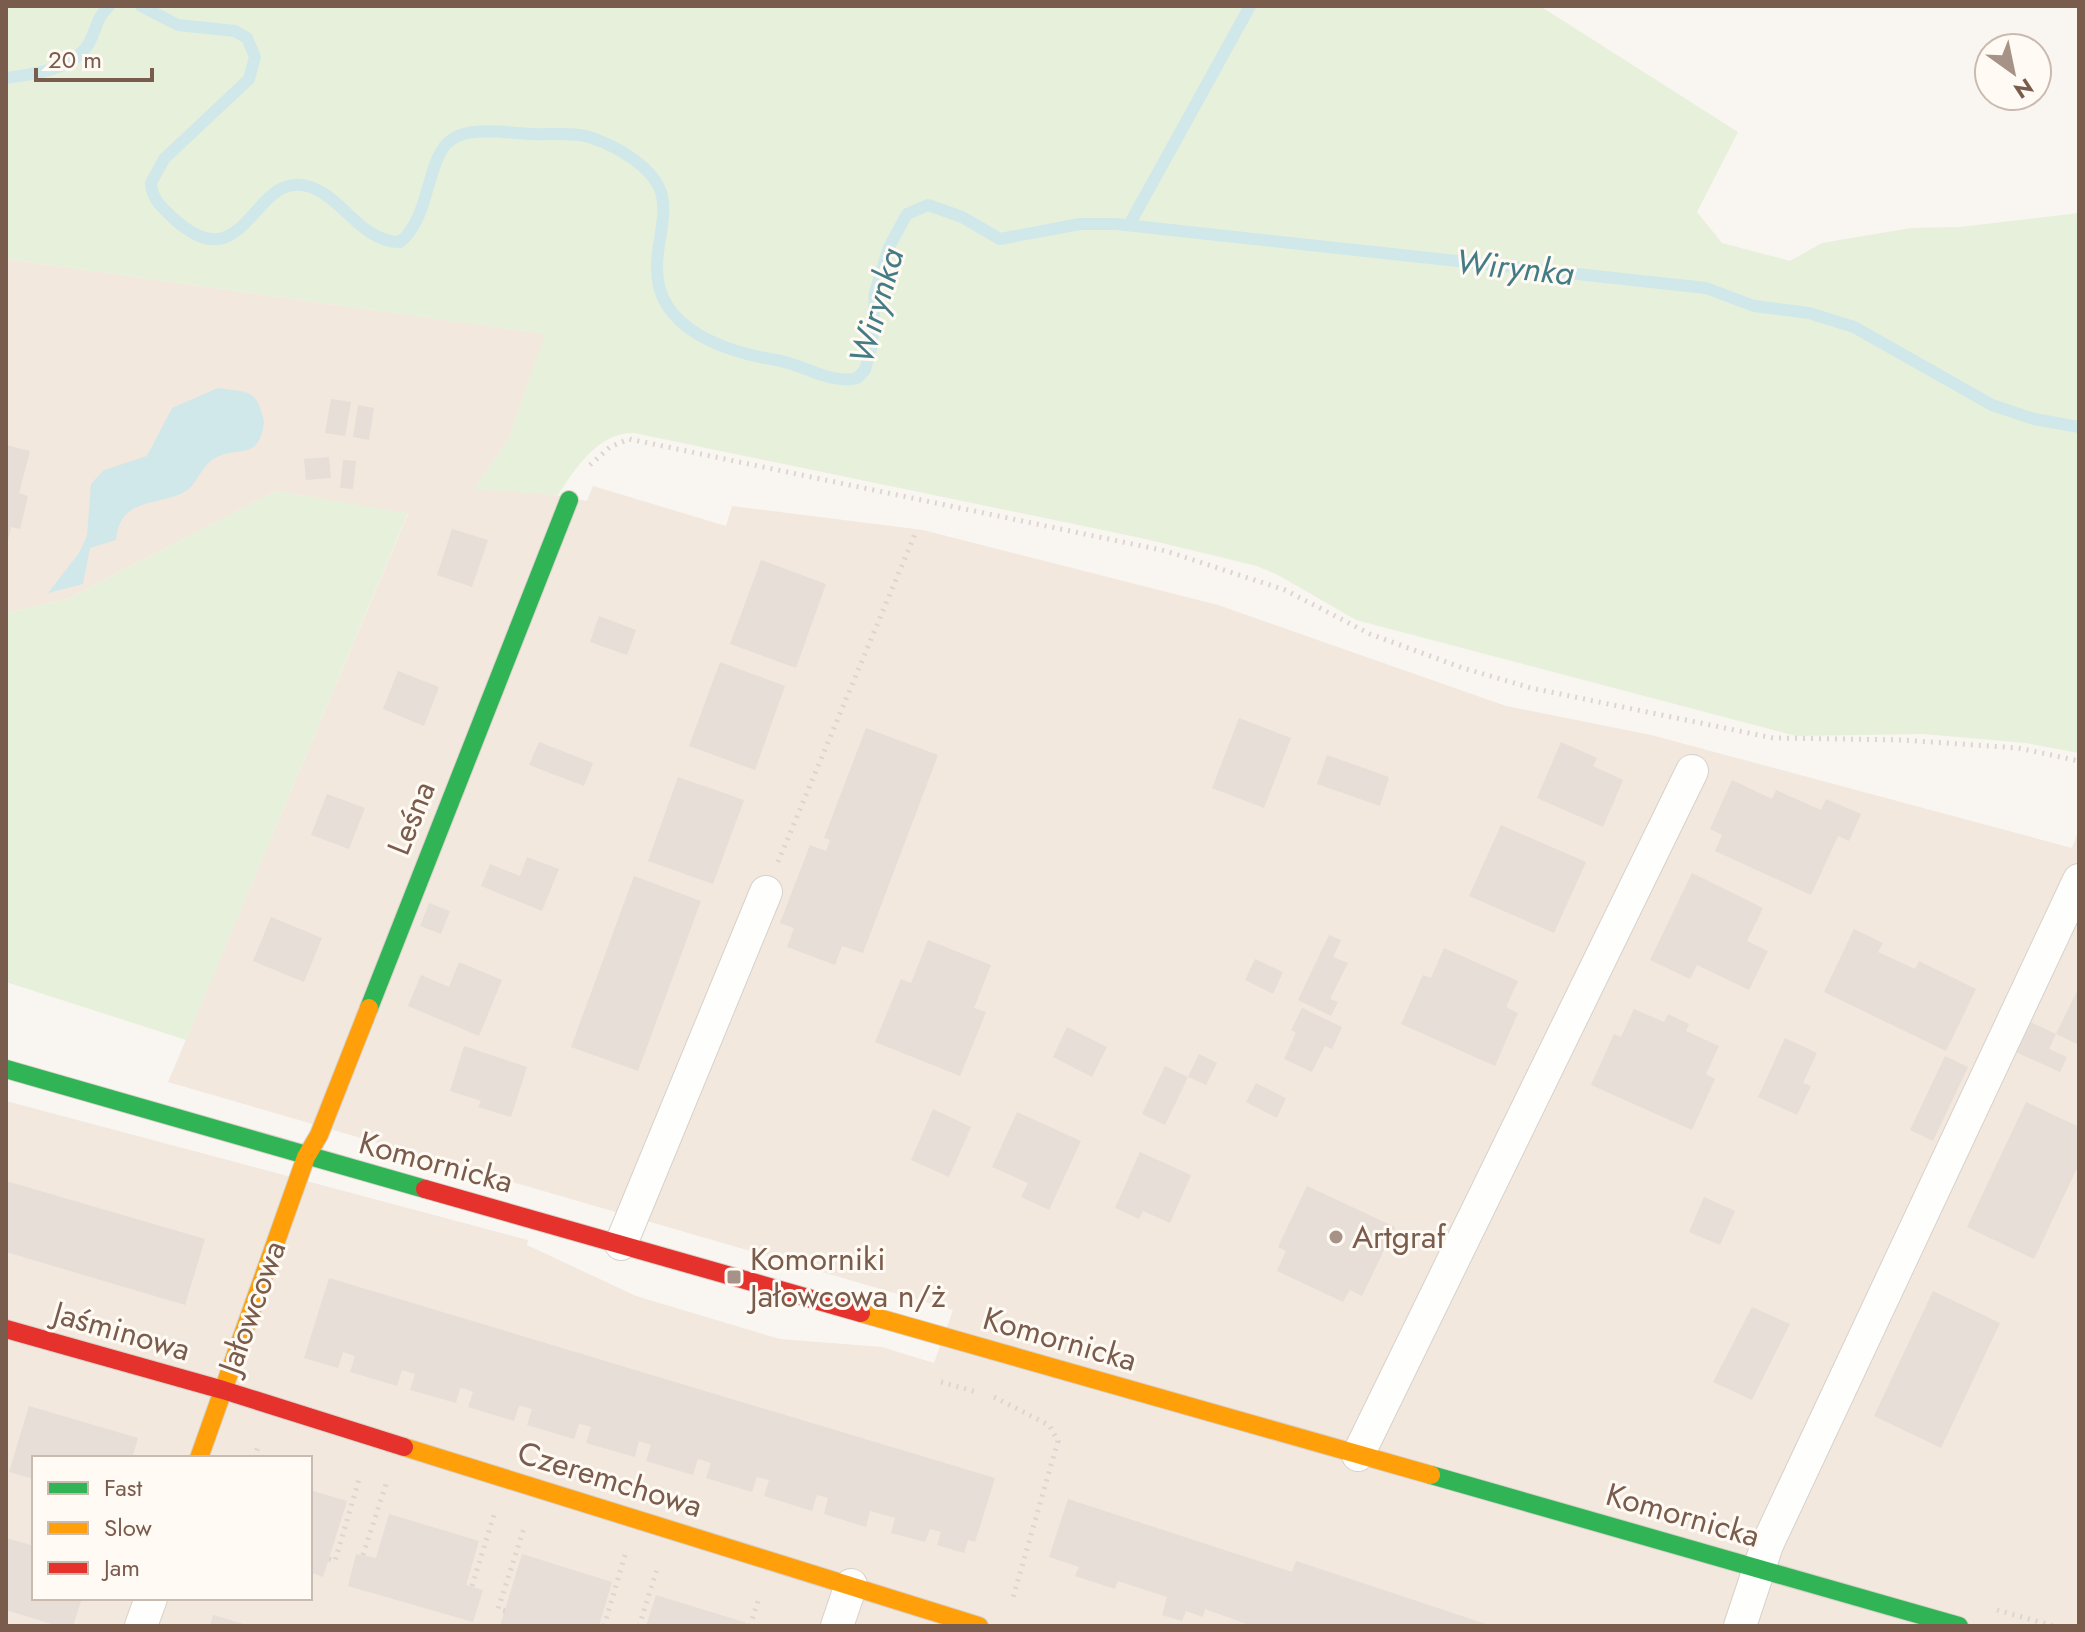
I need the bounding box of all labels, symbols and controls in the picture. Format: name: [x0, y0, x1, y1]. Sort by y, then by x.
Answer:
scale bar: [36, 32, 152, 82]
north arrow: [1973, 32, 2053, 112]
text: 20 m: [48, 42, 102, 77]
text: N: [2008, 71, 2040, 107]
water label: Wirynka: [1453, 237, 1577, 298]
water label: Wirynka: [837, 242, 916, 370]
street label: Leśna: [375, 774, 447, 862]
street label: Komornicka: [354, 1119, 518, 1205]
place label: Artgraf: [1352, 1214, 1446, 1260]
marker: Artgraf: [1327, 1228, 1345, 1246]
street label: Jałowcowa: [205, 1234, 297, 1384]
place label: Komorniki Jałowcowa n/ż: [746, 1236, 946, 1319]
marker: Komorniki Jałowcowa n/ż: [725, 1268, 743, 1286]
street label: Jaśminowa: [44, 1288, 196, 1372]
street label: Komornicka: [978, 1295, 1142, 1383]
street label: Czeremchowa: [512, 1429, 708, 1529]
legend: [32, 1456, 312, 1600]
text: Fast: [104, 1470, 142, 1505]
street label: Komornicka: [1601, 1471, 1765, 1559]
text: Slow: [104, 1510, 152, 1545]
text: Jam: [101, 1550, 140, 1585]

